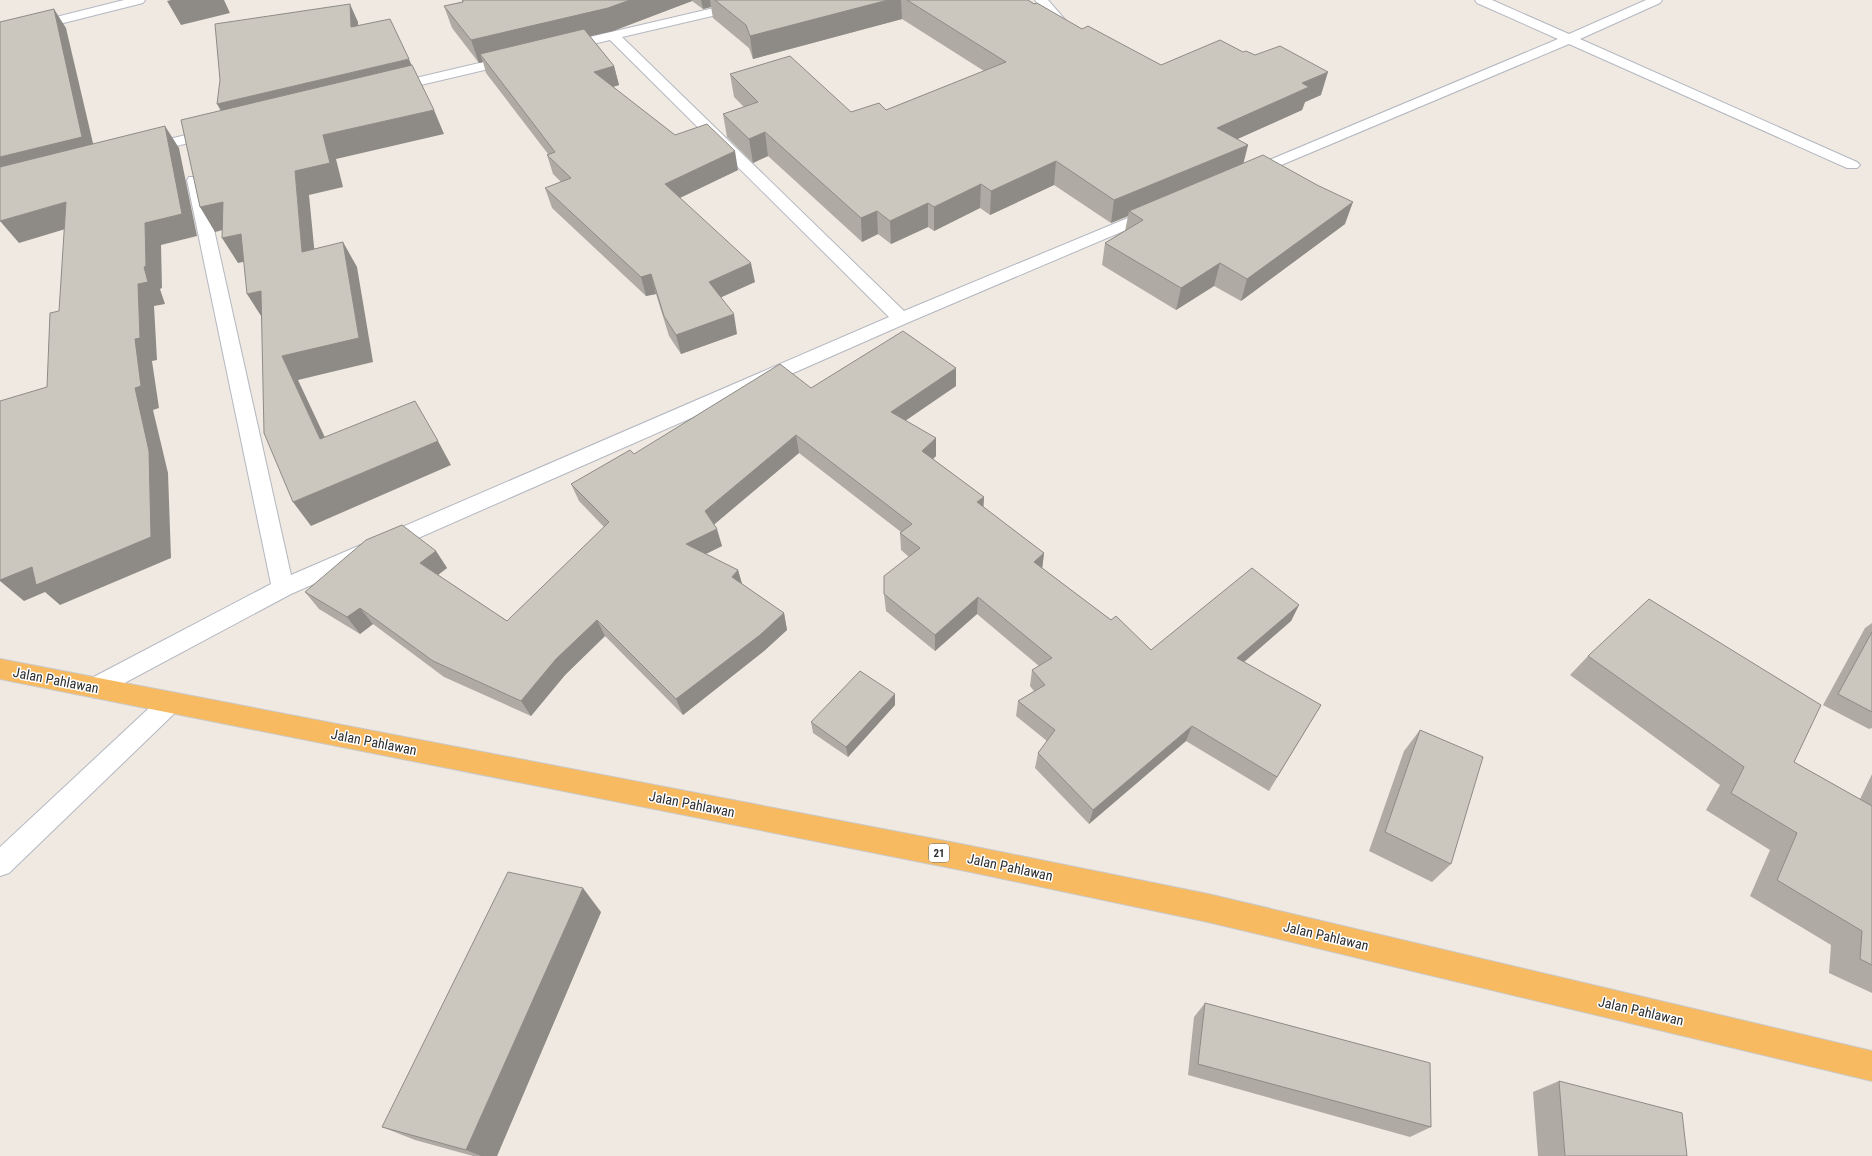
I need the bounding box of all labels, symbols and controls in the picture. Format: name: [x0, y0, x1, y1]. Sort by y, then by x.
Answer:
street label: Jalan Pahlawan: [12, 664, 100, 696]
street label: Jalan Pahlawan: [330, 726, 418, 758]
street label: Jalan Pahlawan: [648, 788, 736, 820]
road number: 21: [929, 844, 949, 862]
street label: Jalan Pahlawan: [966, 850, 1054, 884]
street label: Jalan Pahlawan: [1282, 918, 1370, 954]
street label: Jalan Pahlawan: [1597, 993, 1685, 1029]

